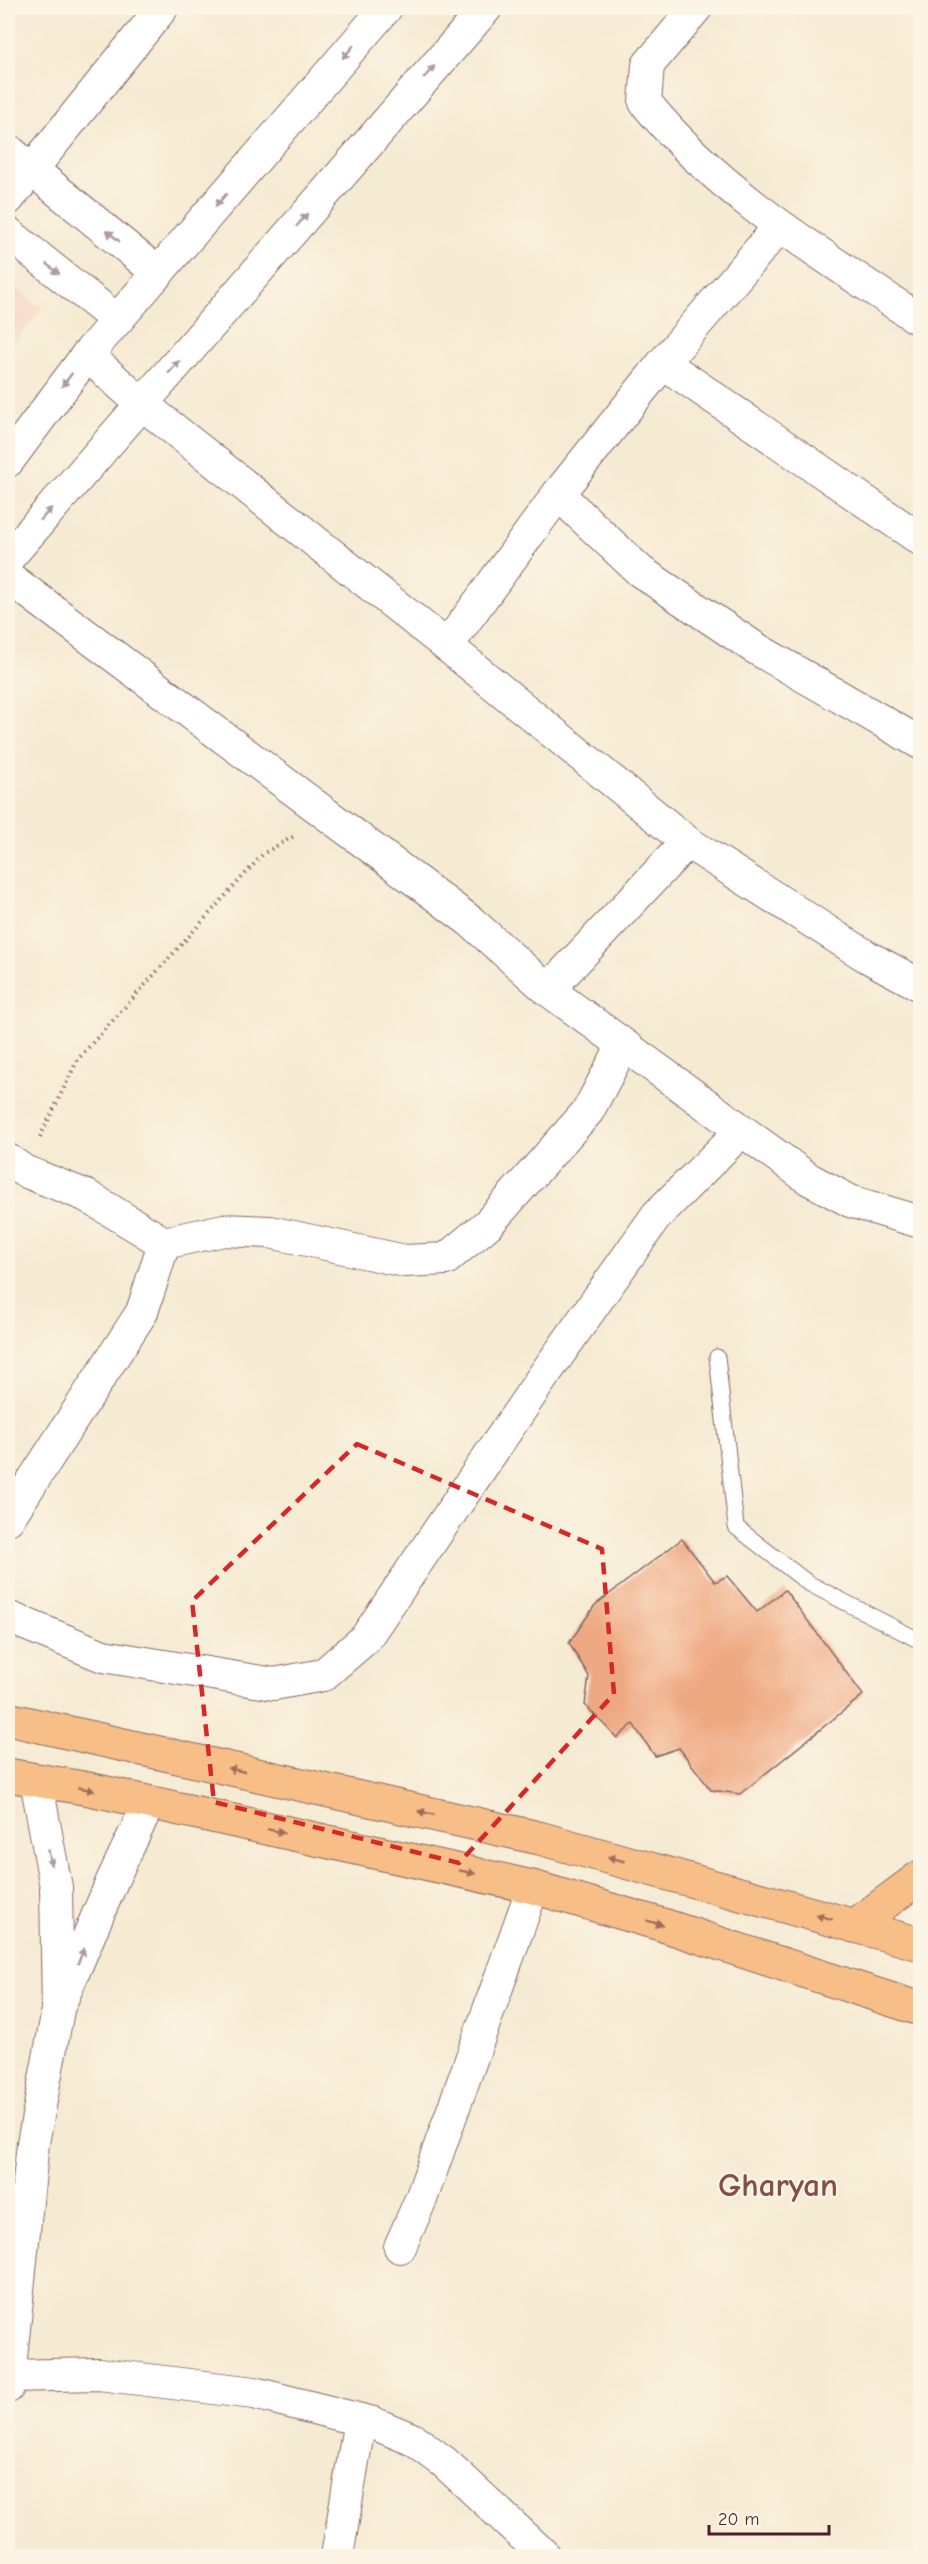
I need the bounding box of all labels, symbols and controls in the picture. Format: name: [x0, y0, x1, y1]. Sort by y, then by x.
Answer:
one-way arrow: [342, 44, 355, 59]
one-way arrow: [423, 64, 436, 80]
one-way arrow: [215, 192, 228, 207]
one-way arrow: [295, 212, 308, 228]
one-way arrow: [106, 230, 121, 243]
one-way arrow: [46, 262, 61, 275]
one-way arrow: [167, 360, 180, 375]
one-way arrow: [62, 373, 74, 388]
one-way arrow: [39, 507, 52, 522]
one-way arrow: [227, 1765, 245, 1775]
one-way arrow: [76, 1785, 95, 1794]
one-way arrow: [416, 1808, 435, 1817]
one-way arrow: [267, 1826, 285, 1836]
one-way arrow: [46, 1849, 55, 1868]
one-way arrow: [606, 1854, 625, 1864]
one-way arrow: [457, 1868, 476, 1877]
one-way arrow: [815, 1912, 833, 1921]
one-way arrow: [646, 1919, 664, 1928]
one-way arrow: [76, 1947, 86, 1965]
district label: Gharyan: [718, 2166, 838, 2204]
scale bar: [709, 2498, 829, 2536]
text: 20 m: [718, 2509, 759, 2530]

